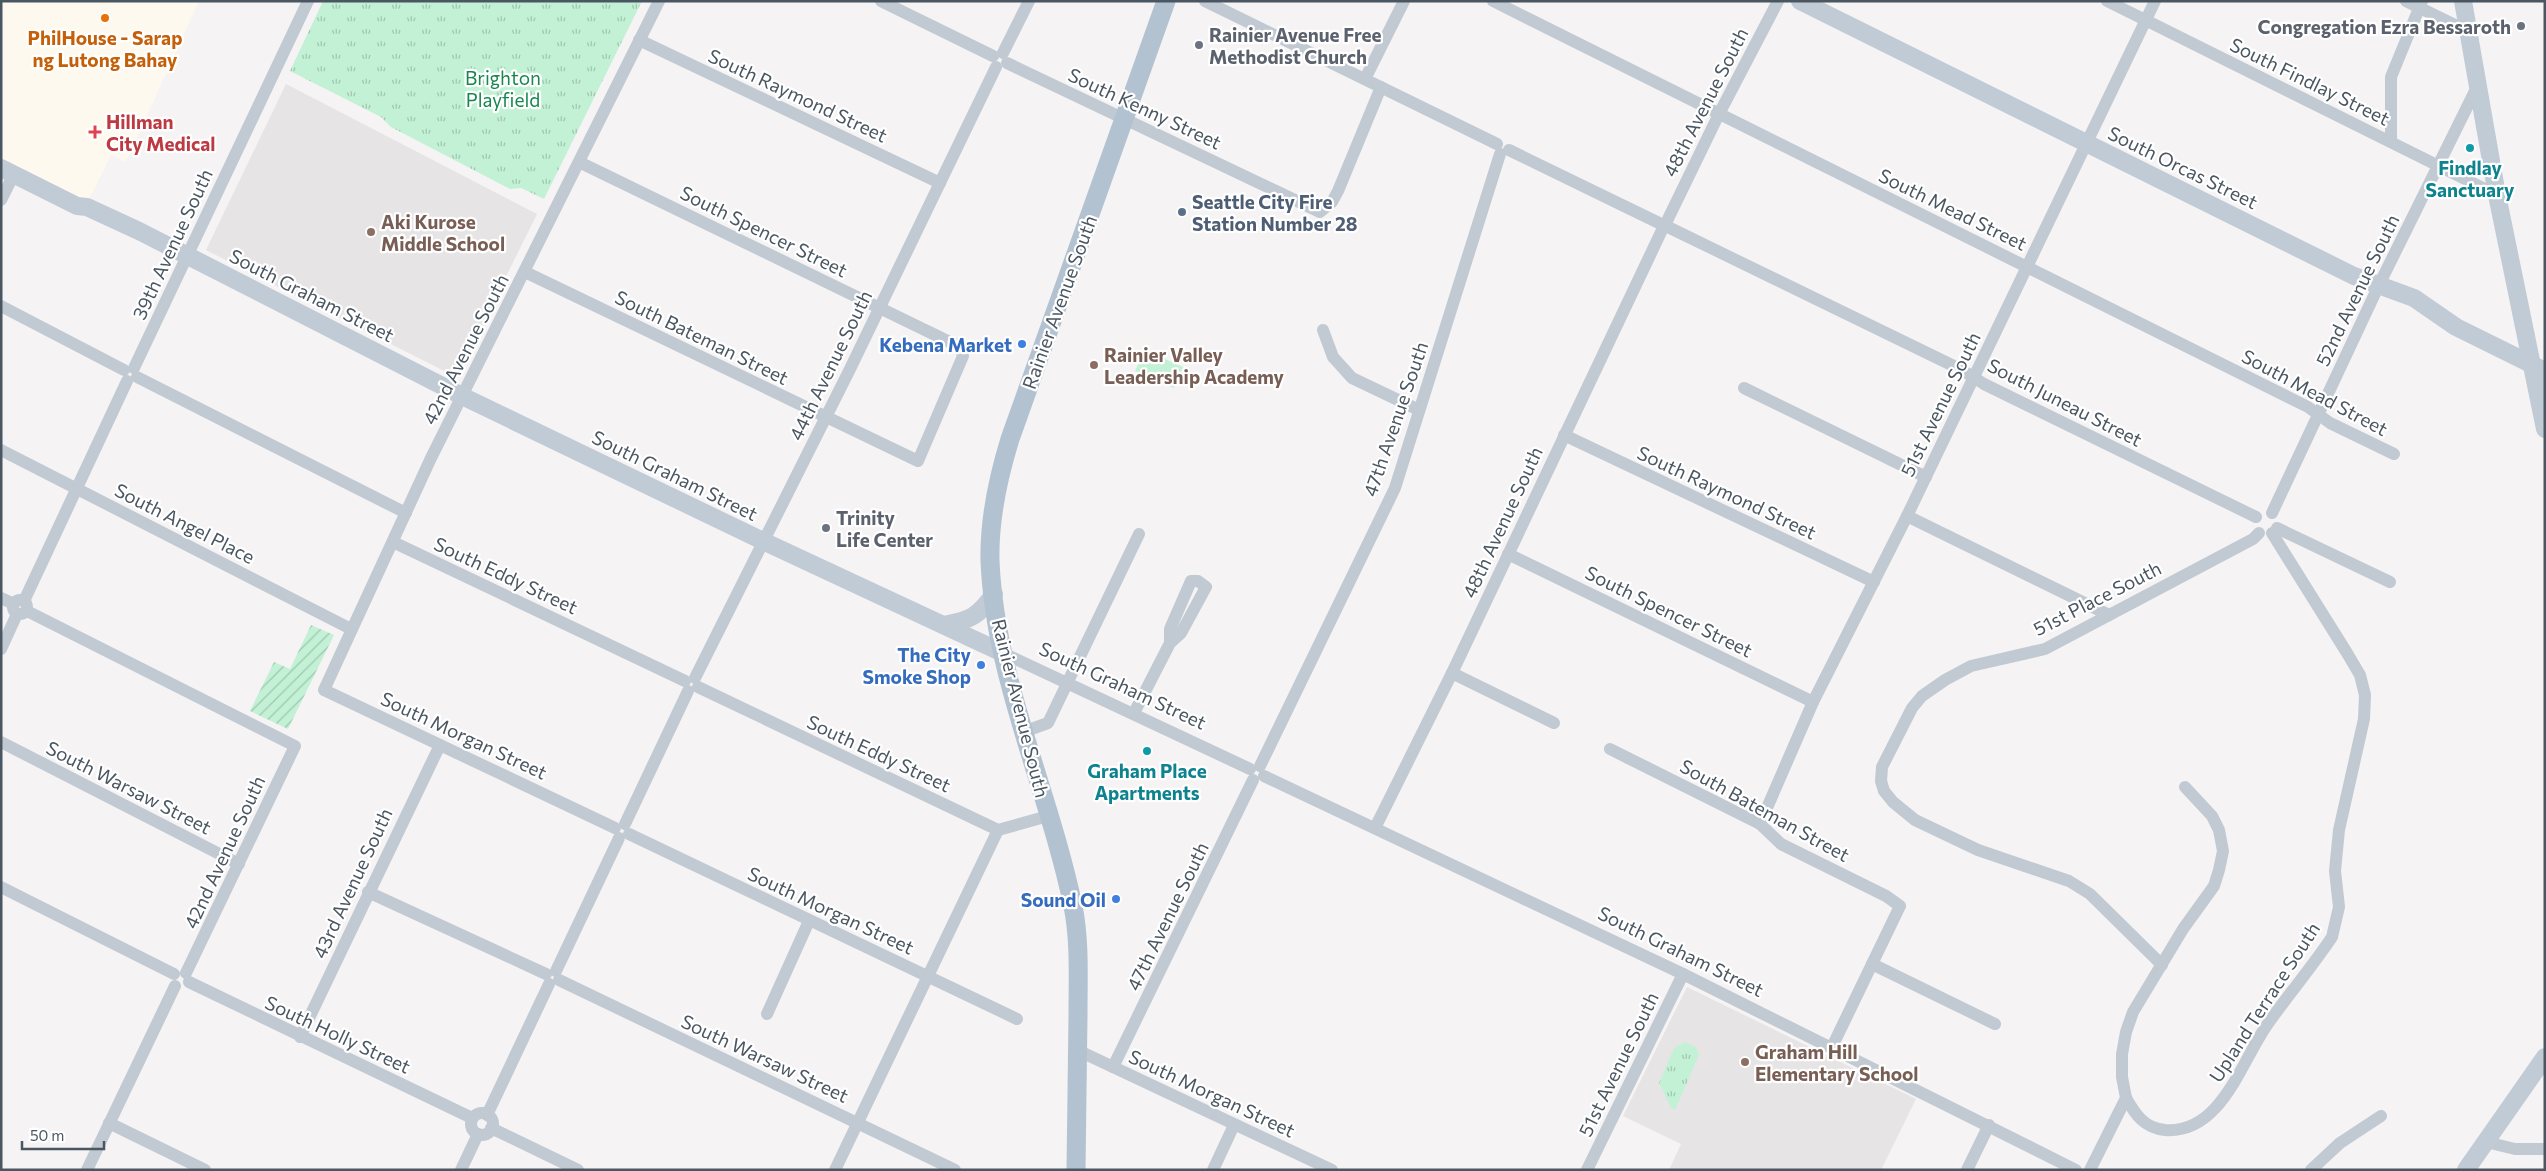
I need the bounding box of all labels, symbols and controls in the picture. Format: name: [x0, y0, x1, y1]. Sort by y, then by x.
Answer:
marker: PhilHouse - Sarap ng Lutong Bahay: [99, 12, 111, 24]
place label: Congregation Ezra Bessaroth: [2257, 15, 2511, 38]
marker: Congregation Ezra Bessaroth: [2515, 20, 2527, 32]
place label: Rainier Avenue Free Methodist Church: [1209, 23, 1382, 68]
street label: 48th Avenue South: [1658, 24, 1752, 180]
place label: PhilHouse - Sarap ng Lutong Bahay: [28, 26, 182, 71]
street label: South Findlay Street: [2226, 32, 2394, 130]
marker: Rainier Avenue Free Methodist Church: [1193, 39, 1205, 51]
street label: South Raymond Street: [705, 43, 891, 147]
street label: South Kenny Street: [1065, 62, 1225, 154]
park label: Brighton Playfield: [465, 66, 541, 111]
place label: Hillman City Medical: [106, 110, 215, 155]
street label: South Orcas Street: [2104, 121, 2262, 213]
marker: Hillman City Medical: [88, 125, 102, 139]
marker: Findlay Sanctuary: [2464, 142, 2476, 154]
place label: Findlay Sanctuary: [2426, 156, 2515, 201]
street label: South Mead Street: [1875, 163, 2031, 255]
street label: 39th Avenue South: [127, 165, 217, 323]
street label: South Spencer Street: [677, 181, 851, 282]
place label: Seattle City Fire Station Number 28: [1192, 190, 1357, 235]
marker: Seattle City Fire Station Number 28: [1176, 206, 1188, 218]
place label: Aki Kurose Middle School: [381, 210, 505, 255]
street label: 52nd Avenue South: [2310, 210, 2404, 370]
street label: Rainier Avenue South: [1017, 212, 1101, 392]
marker: Aki Kurose Middle School: [365, 226, 377, 238]
street label: South Graham Street: [226, 244, 398, 347]
street label: 42nd Avenue South: [417, 270, 513, 428]
street label: South Bateman Street: [612, 285, 793, 389]
street label: 44th Avenue South: [784, 286, 876, 444]
street label: 51st Avenue South: [1895, 328, 1985, 480]
place label: Kebena Market: [879, 333, 1012, 356]
marker: Kebena Market: [1016, 338, 1028, 350]
street label: 47th Avenue South: [1358, 339, 1432, 499]
place label: Rainier Valley Leadership Academy: [1104, 343, 1285, 388]
street label: South Mead Street: [2238, 344, 2392, 440]
street label: South Juneau Street: [1984, 353, 2146, 451]
marker: Rainier Valley Leadership Academy: [1088, 359, 1100, 371]
street label: South Graham Street: [588, 425, 762, 525]
street label: South Raymond Street: [1634, 440, 1820, 544]
street label: 48th Avenue South: [1457, 443, 1547, 601]
street label: South Angel Place: [111, 478, 259, 568]
place label: Trinity Life Center: [836, 506, 933, 551]
marker: Trinity Life Center: [820, 522, 832, 534]
street label: South Eddy Street: [431, 532, 582, 618]
street label: 51st Place South: [2029, 556, 2165, 640]
street label: South Spencer Street: [1582, 561, 1756, 662]
street label: Rainier Avenue South: [988, 616, 1054, 800]
street label: South Graham Street: [1036, 636, 1210, 734]
place label: The City Smoke Shop: [863, 643, 972, 688]
marker: The City Smoke Shop: [975, 659, 987, 671]
street label: South Morgan Street: [377, 686, 551, 784]
street label: South Eddy Street: [804, 710, 955, 796]
street label: South Warsaw Street: [43, 735, 215, 839]
marker: Graham Place Apartments: [1141, 745, 1153, 757]
street label: South Bateman Street: [1676, 754, 1854, 866]
place label: Graham Place Apartments: [1087, 759, 1207, 804]
street label: 42nd Avenue South: [179, 772, 269, 932]
street label: 43rd Avenue South: [307, 804, 397, 962]
street label: 47th Avenue South: [1121, 838, 1213, 994]
street label: South Morgan Street: [744, 861, 918, 959]
place label: Sound Oil: [1021, 888, 1106, 911]
marker: Sound Oil: [1110, 893, 1122, 905]
street label: South Graham Street: [1594, 901, 1768, 1001]
street label: Upland Terrace South: [2204, 918, 2324, 1086]
street label: 51st Avenue South: [1573, 988, 1663, 1140]
street label: South Holly Street: [262, 990, 415, 1078]
street label: South Warsaw Street: [678, 1009, 852, 1107]
place label: Graham Hill Elementary School: [1755, 1040, 1919, 1085]
street label: South Morgan Street: [1125, 1044, 1299, 1142]
marker: Graham Hill Elementary School: [1739, 1056, 1751, 1068]
scale bar: [22, 1118, 105, 1150]
text: 50 m: [30, 1126, 64, 1144]

